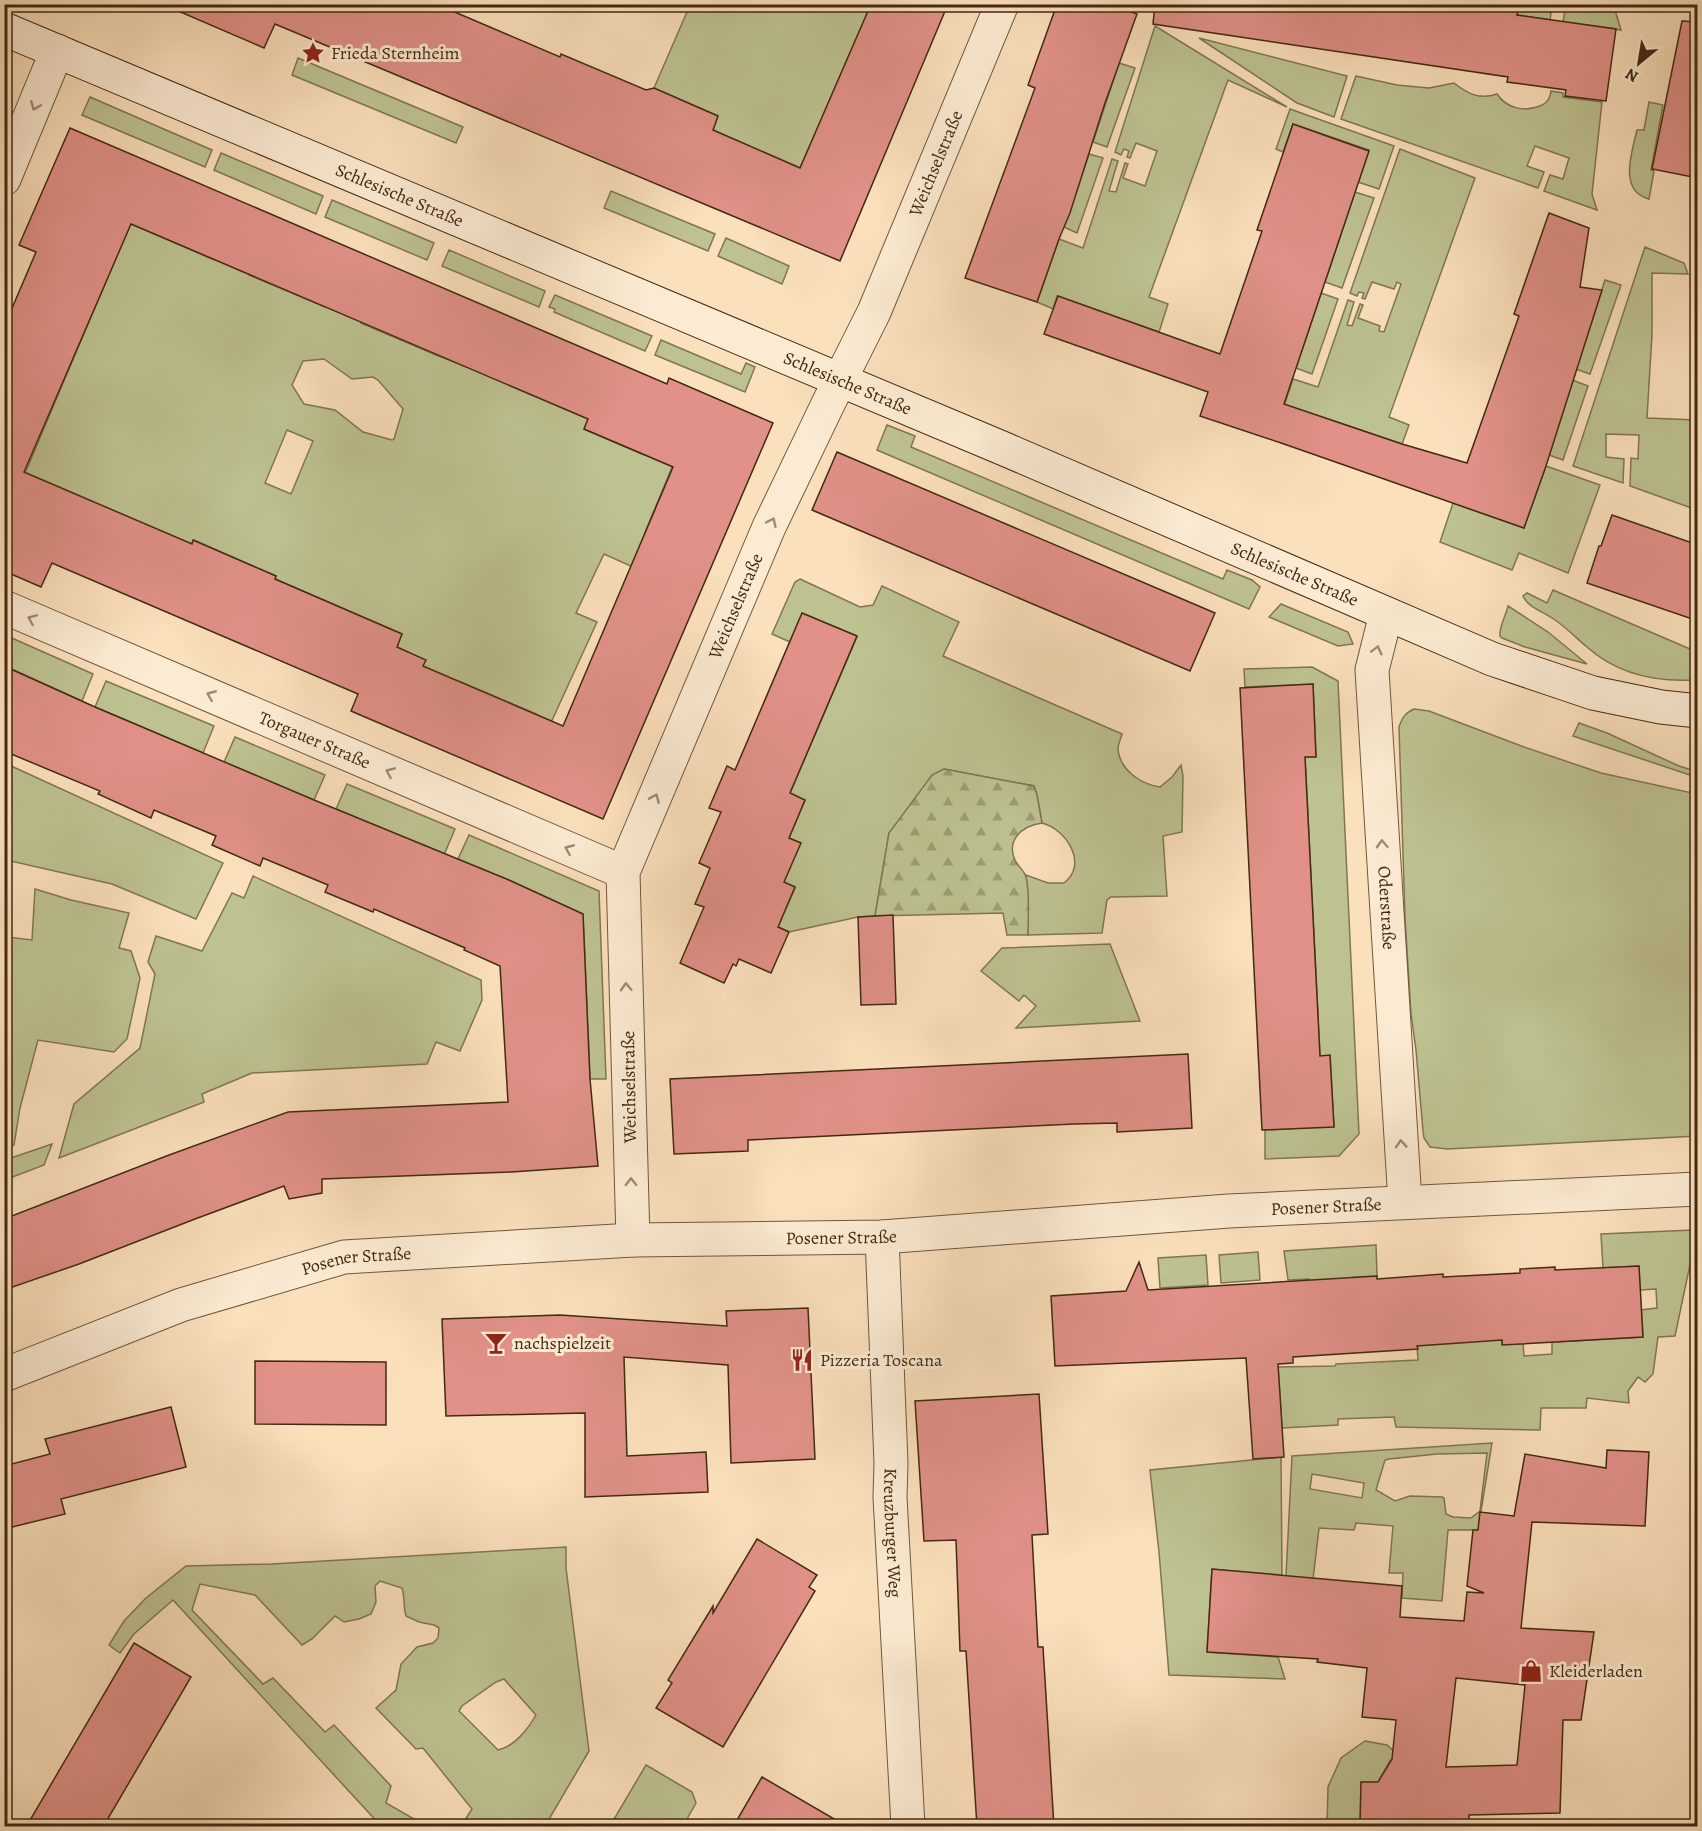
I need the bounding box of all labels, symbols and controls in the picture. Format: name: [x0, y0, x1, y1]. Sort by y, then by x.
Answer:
north arrow: [1609, 33, 1669, 93]
place icon: Frieda Sternheim: [300, 40, 326, 66]
place label: Frieda Sternheim: [331, 41, 460, 65]
text: N: [1621, 63, 1643, 88]
one-way arrow: [30, 99, 42, 110]
street label: Weichselstraße: [903, 107, 968, 221]
street label: Schlesische Straße: [332, 158, 467, 233]
street label: Schlesische Straße: [780, 346, 915, 421]
one-way arrow: [765, 517, 777, 528]
street label: Schlesische Straße: [1227, 536, 1362, 612]
street label: Weichselstraße: [702, 549, 769, 663]
one-way arrow: [27, 614, 38, 626]
one-way arrow: [1369, 645, 1382, 655]
one-way arrow: [206, 691, 217, 703]
street label: Torgauer Straße: [255, 705, 374, 775]
one-way arrow: [386, 767, 397, 779]
one-way arrow: [647, 793, 659, 804]
one-way arrow: [1376, 840, 1389, 849]
one-way arrow: [565, 844, 576, 856]
street label: Oderstraße: [1372, 865, 1401, 951]
one-way arrow: [620, 982, 633, 991]
street label: Weichselstraße: [616, 1031, 642, 1144]
one-way arrow: [1395, 1139, 1408, 1148]
one-way arrow: [625, 1177, 637, 1186]
street label: Posener Straße: [1270, 1192, 1382, 1221]
street label: Posener Straße: [785, 1224, 898, 1250]
street label: Posener Straße: [299, 1241, 412, 1281]
bar icon: nachspielzeit: [483, 1330, 509, 1356]
place label: nachspielzeit: [514, 1331, 611, 1355]
restaurant icon: Pizzeria Toscana: [789, 1347, 815, 1373]
place label: Pizzeria Toscana: [820, 1348, 943, 1372]
street label: Kreuzburger Weg: [878, 1468, 907, 1598]
shop icon: Kleiderladen: [1518, 1658, 1544, 1684]
place label: Kleiderladen: [1549, 1659, 1643, 1683]

